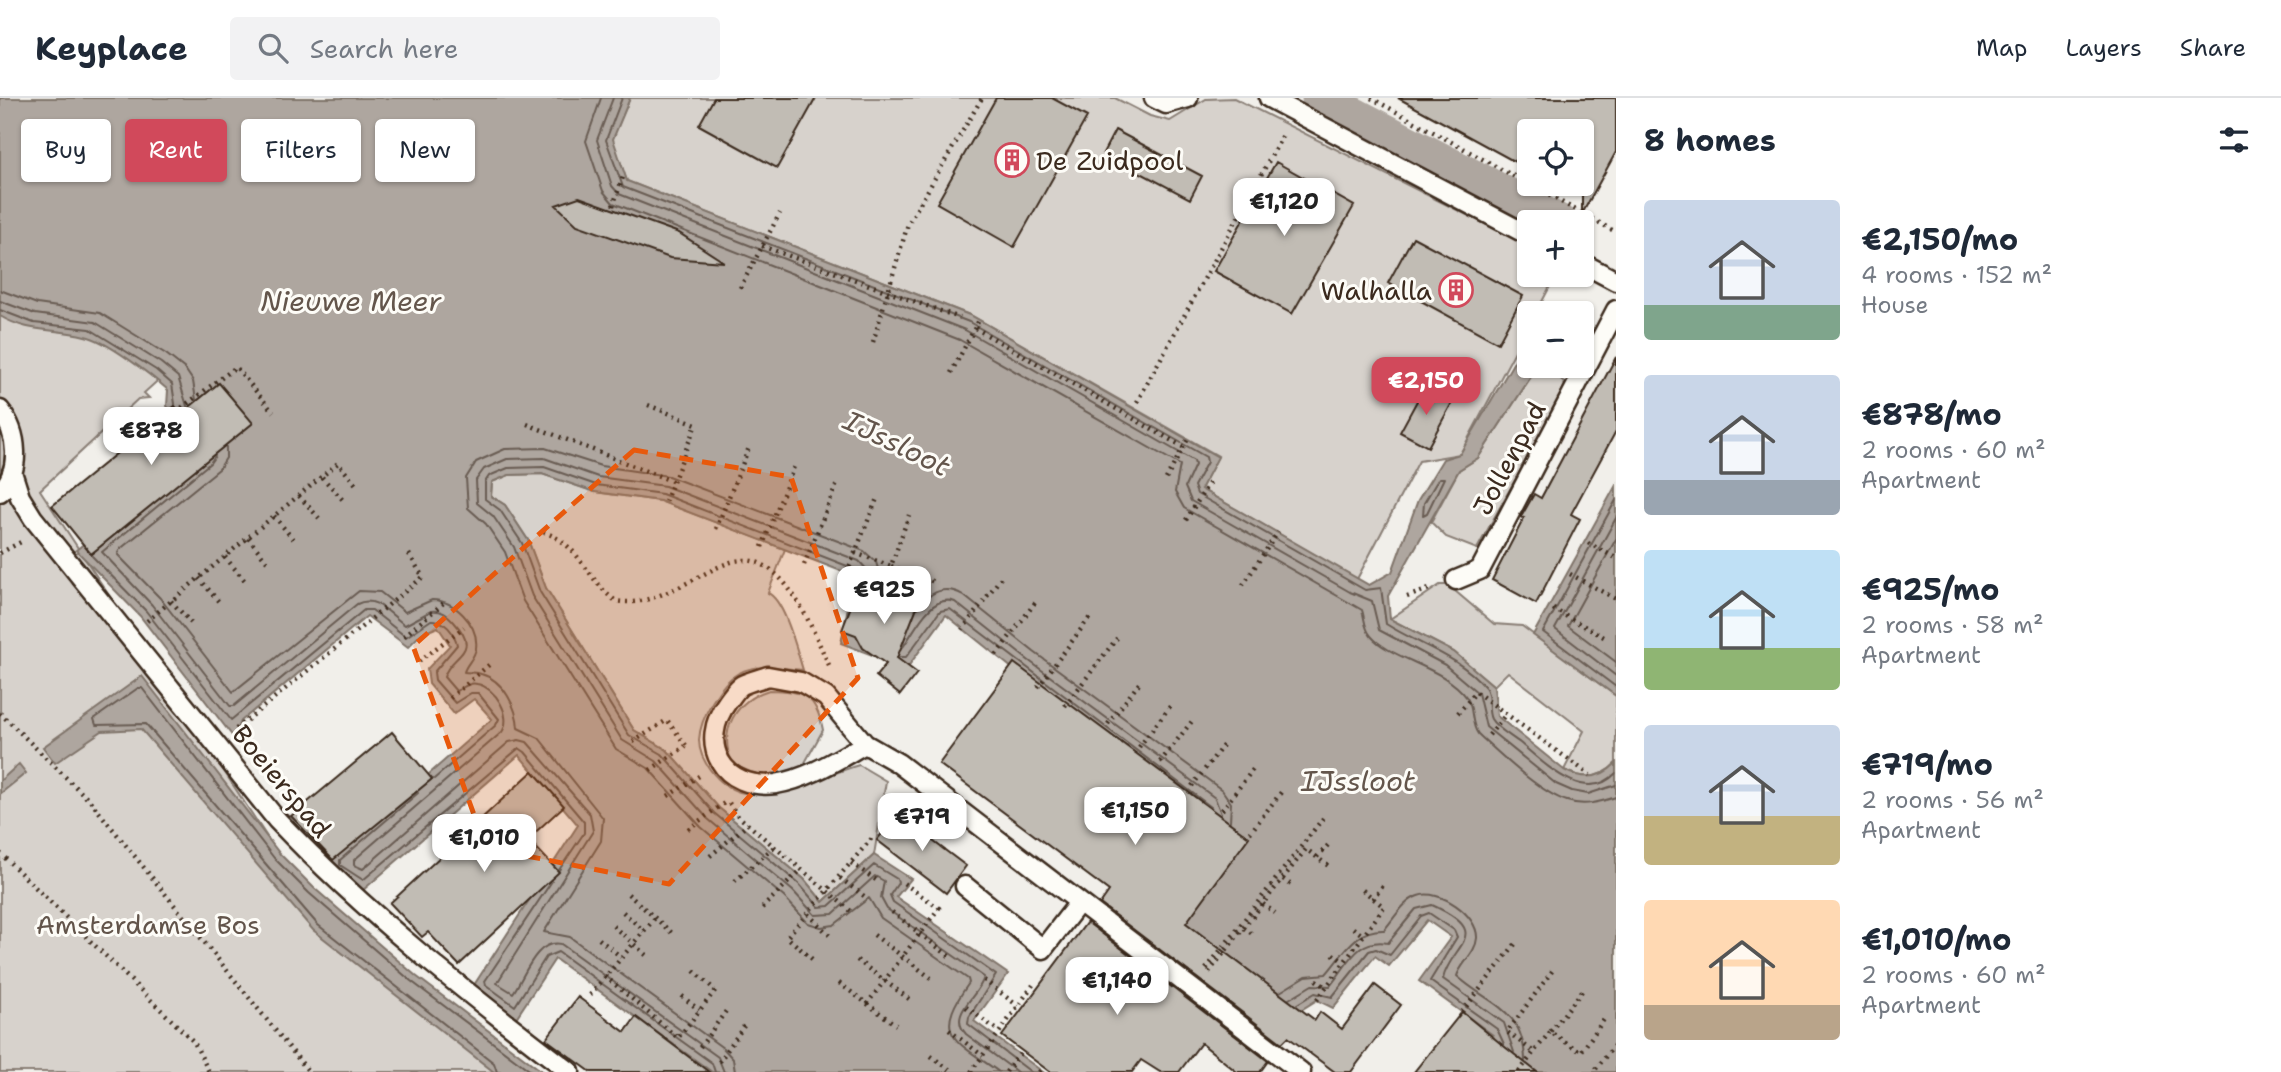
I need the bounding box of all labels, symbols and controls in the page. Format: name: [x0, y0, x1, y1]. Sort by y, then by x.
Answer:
search box: [230, 17, 720, 80]
text: Keyplace: [35, 26, 188, 71]
icon: search: [254, 29, 292, 67]
text: Search here: [310, 31, 458, 66]
text: Map: [1976, 32, 2027, 64]
text: Layers: [2065, 32, 2142, 64]
text: Share: [2180, 32, 2246, 64]
chip: Buy: [21, 119, 111, 182]
chip: Rent: [125, 119, 227, 182]
chip: Filters: [241, 119, 361, 182]
chip: New: [375, 119, 475, 182]
map controls: [1517, 119, 1594, 378]
button: locate: [1517, 119, 1594, 196]
text: 8 homes: [1644, 120, 1776, 161]
icon: filters: [2215, 121, 2253, 159]
building icon: De Zuidpool: [993, 141, 1031, 179]
place label: De Zuidpool: [1036, 143, 1183, 178]
pin: €1,120: [1227, 178, 1341, 238]
text: €1,120: [1249, 186, 1319, 216]
button: +: [1517, 210, 1594, 287]
text: €2,150/mo: [1861, 219, 2018, 260]
icon: home: [1700, 228, 1784, 312]
text: 4 rooms · 152 m²: [1861, 260, 2052, 290]
building icon: Walhalla: [1437, 271, 1475, 309]
place label: Walhalla: [1321, 273, 1432, 308]
water label: Nieuwe Meer: [260, 282, 442, 320]
text: House: [1861, 290, 1929, 320]
button: −: [1517, 301, 1594, 378]
pin: €2,150: [1369, 358, 1483, 417]
text: €2,150: [1388, 365, 1464, 395]
text: €878/mo: [1861, 394, 2002, 435]
street label: Jollenpad: [1464, 395, 1554, 521]
water label: IJssloot: [836, 400, 957, 485]
icon: home: [1700, 403, 1784, 487]
pin: €878: [110, 408, 192, 467]
text: €878: [119, 415, 183, 445]
text: 2 rooms · 60 m²: [1861, 435, 2046, 465]
text: Apartment: [1861, 465, 1981, 495]
pin: €925: [843, 566, 925, 626]
text: €925/mo: [1861, 569, 2000, 610]
text: €925: [853, 574, 915, 604]
icon: home: [1700, 578, 1784, 662]
text: 2 rooms · 58 m²: [1861, 610, 2044, 640]
text: Apartment: [1861, 640, 1981, 670]
street label: Boeierspad: [225, 717, 339, 845]
text: €719/mo: [1861, 744, 1993, 785]
icon: home: [1700, 753, 1784, 837]
water label: IJssloot: [1300, 762, 1416, 800]
text: 2 rooms · 56 m²: [1861, 785, 2044, 815]
pin: €1,150: [1078, 788, 1192, 847]
pin: €719: [881, 794, 963, 853]
text: €1,150: [1100, 795, 1170, 825]
text: €719: [894, 801, 950, 831]
pin: €1,010: [427, 814, 541, 874]
text: Apartment: [1861, 815, 1981, 845]
text: €1,010: [448, 822, 520, 852]
park label: Amsterdamse Bos: [36, 907, 260, 942]
text: €1,010/mo: [1861, 919, 2012, 960]
icon: home: [1700, 928, 1784, 1012]
pin: €1,140: [1060, 958, 1174, 1017]
text: 2 rooms · 60 m²: [1861, 960, 2046, 990]
text: €1,140: [1082, 965, 1152, 995]
text: Apartment: [1861, 990, 1981, 1020]

